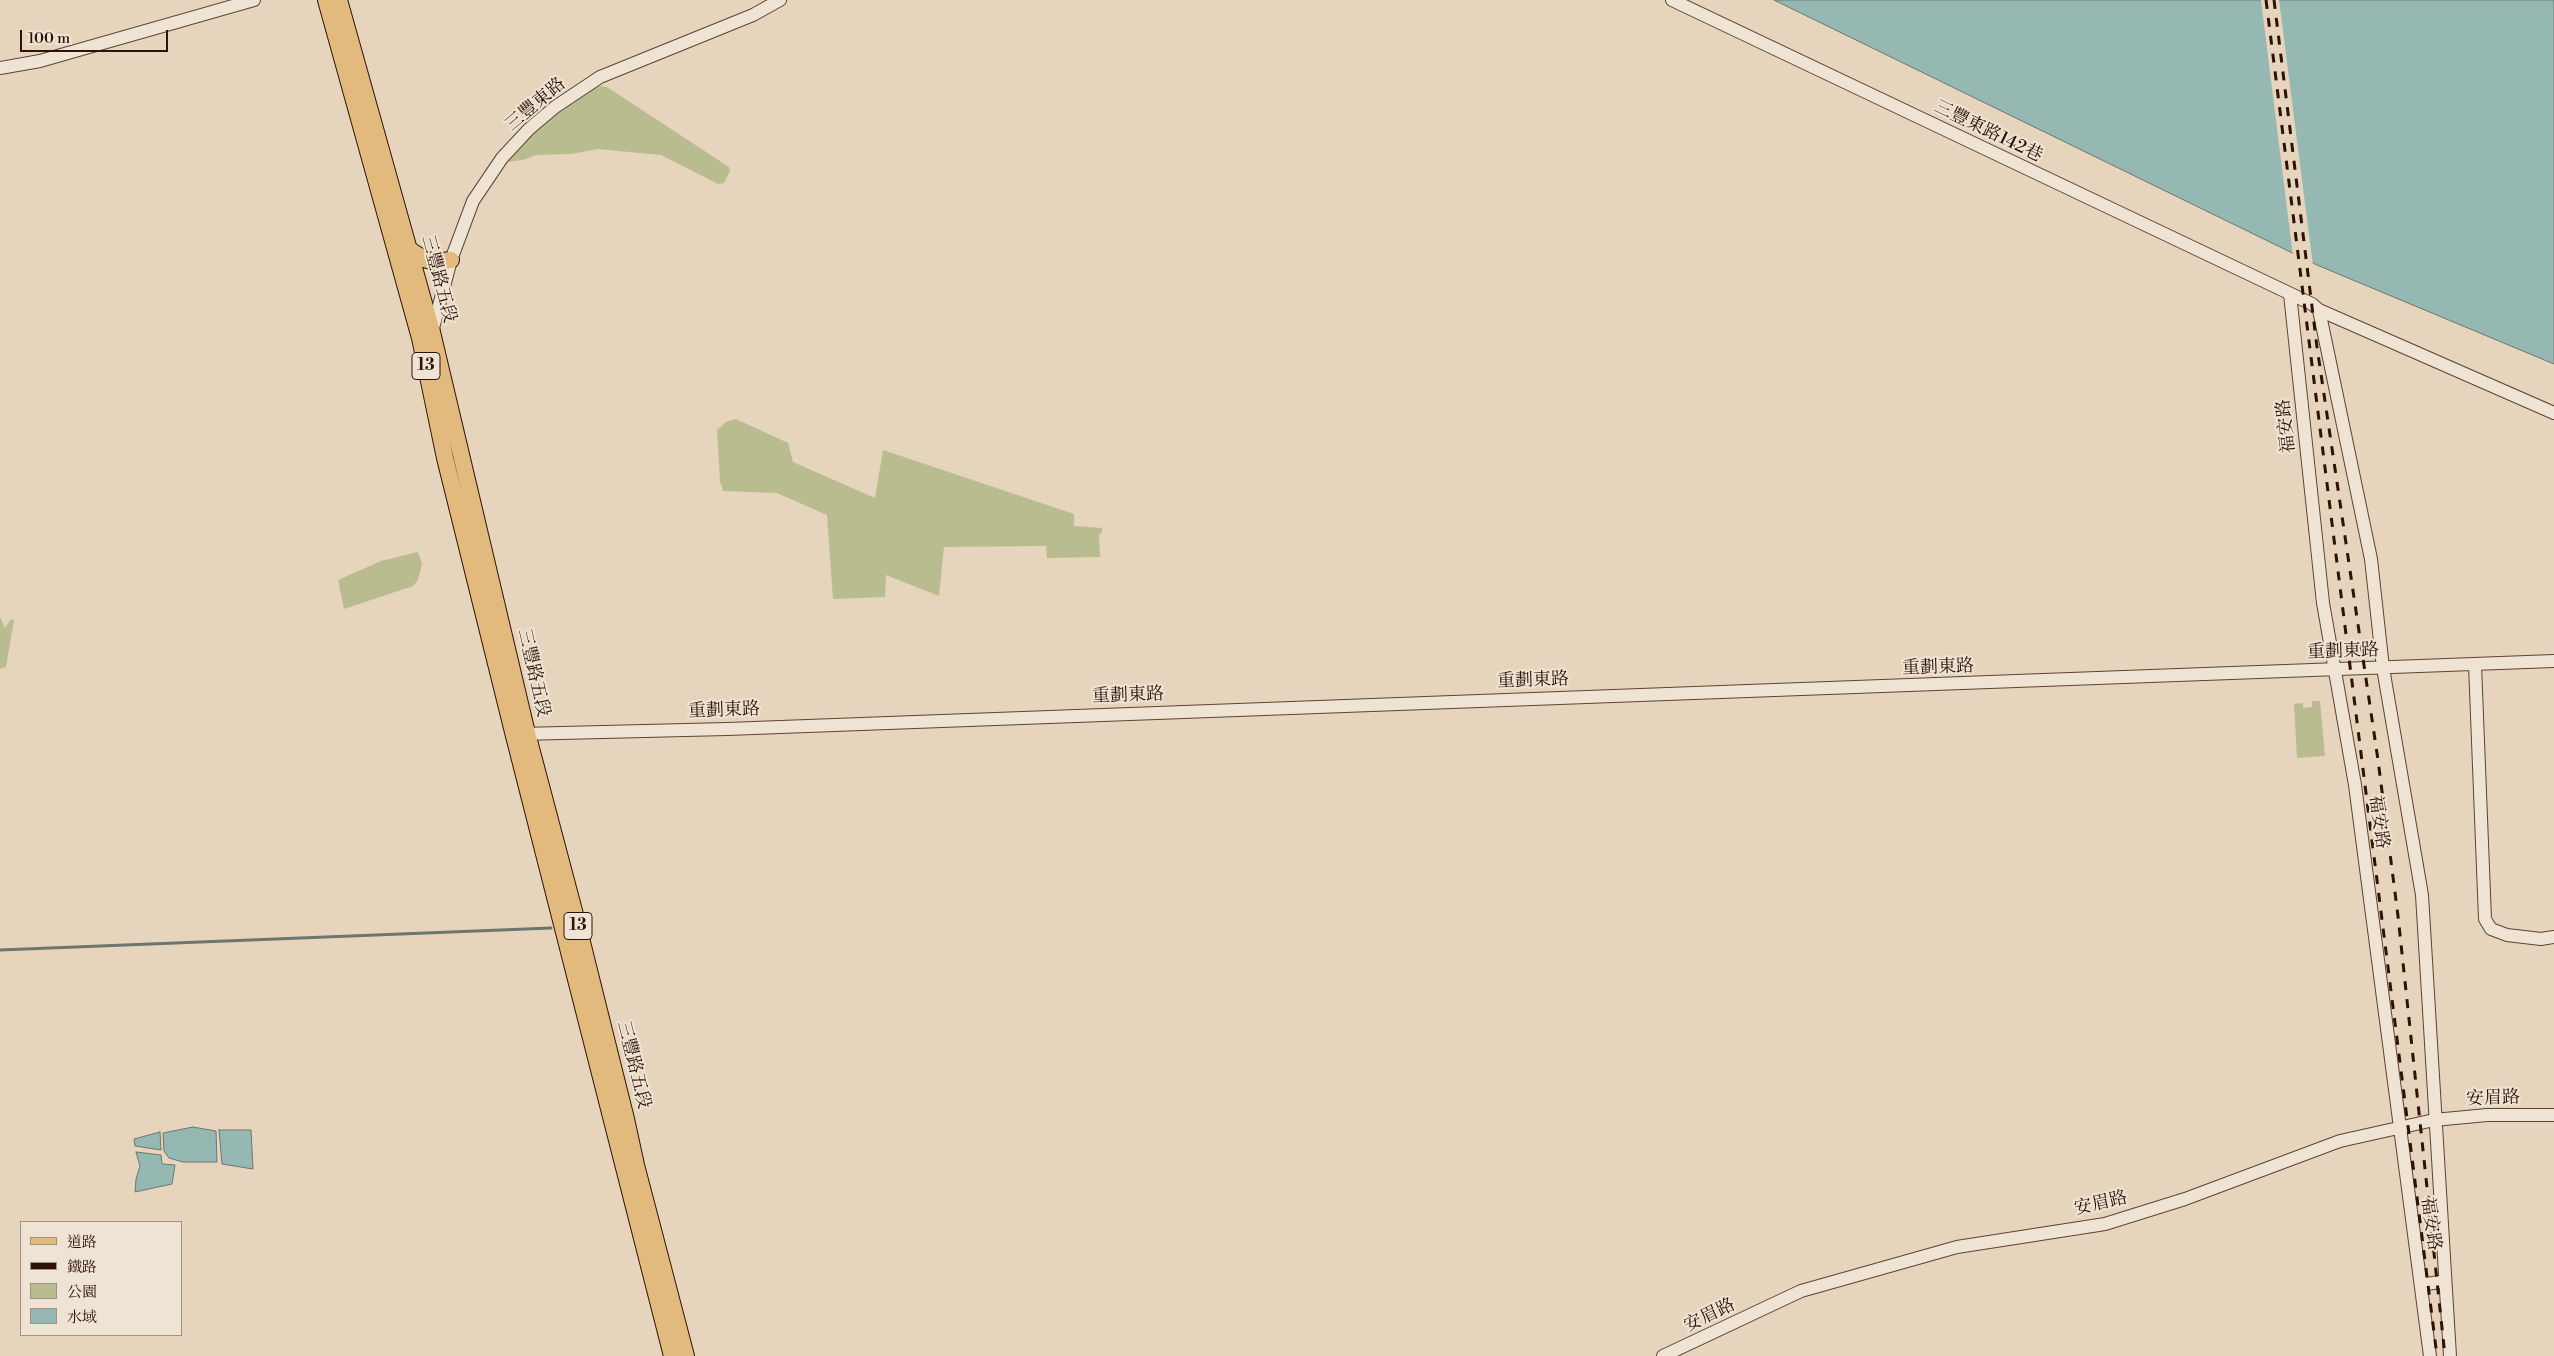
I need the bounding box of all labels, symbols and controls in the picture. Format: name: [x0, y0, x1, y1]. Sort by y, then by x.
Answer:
scale bar: [22, 20, 170, 52]
text: 100 m: [28, 29, 70, 48]
street label: 三豐東路: [501, 74, 571, 136]
street label: 三豐東路142巷: [1930, 96, 2046, 168]
street label: 三豐路五段: [416, 233, 460, 325]
road number: 13: [412, 352, 440, 380]
street label: 福安路: [2273, 398, 2301, 454]
street label: 三豐路五段: [512, 627, 554, 719]
street label: 重劃東路: [2307, 640, 2379, 664]
street label: 重劃東路: [1902, 656, 1974, 680]
street label: 重劃東路: [1497, 669, 1569, 693]
street label: 重劃東路: [1092, 684, 1164, 708]
street label: 重劃東路: [688, 699, 760, 723]
street label: 福安路: [2364, 794, 2392, 850]
road number: 13: [564, 912, 592, 939]
street label: 三豐路五段: [612, 1019, 654, 1111]
street label: 安眉路: [2466, 1087, 2520, 1111]
street label: 安眉路: [2072, 1187, 2130, 1221]
street label: 福安路: [2416, 1196, 2444, 1252]
legend: [20, 1221, 182, 1336]
text: 道路: [67, 1233, 97, 1252]
text: 鐵路: [67, 1258, 97, 1277]
text: 公園: [67, 1283, 97, 1302]
street label: 安眉路: [1681, 1294, 1739, 1338]
text: 水域: [67, 1308, 97, 1327]

